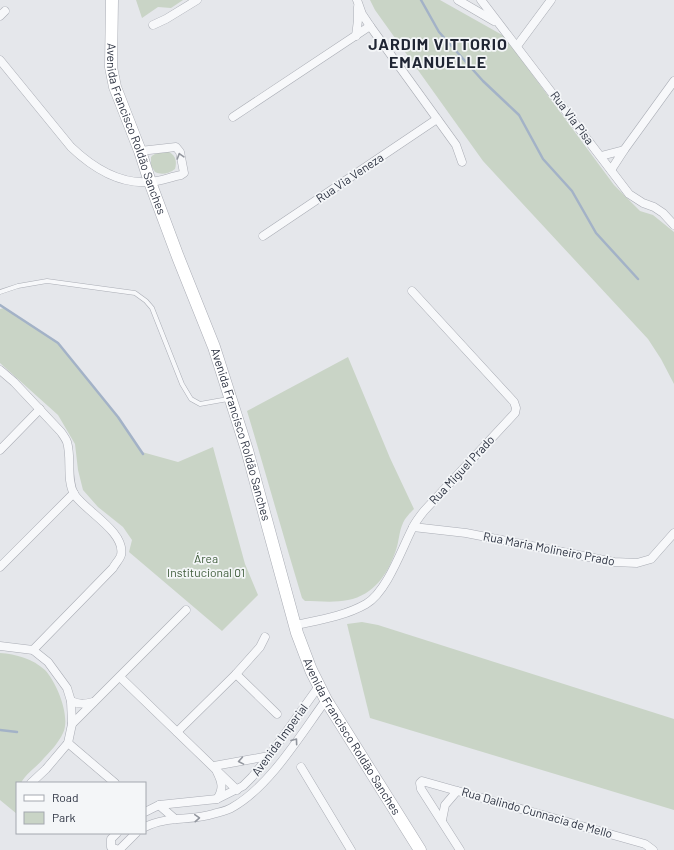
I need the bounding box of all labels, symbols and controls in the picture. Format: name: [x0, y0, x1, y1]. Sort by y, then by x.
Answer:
district label: JARDIM VITTORIO EMANUELLE: [368, 34, 508, 71]
street label: Avenida Francisco Roldão Sanches: [105, 43, 170, 216]
street label: Rua Via Pisa: [548, 88, 597, 147]
street label: Rua Via Veneza: [313, 150, 386, 205]
one-way arrow: [176, 153, 185, 160]
street label: Avenida Francisco Roldão Sanches: [209, 346, 274, 522]
street label: Rua Miguel Prado: [426, 432, 497, 507]
street label: Rua Maria Molineiro Prado: [482, 528, 616, 568]
park label: Área Institucional 01: [167, 551, 245, 579]
street label: Avenida Francisco Roldão Sanches: [301, 656, 404, 817]
street label: Avenida Imperial: [248, 701, 310, 778]
one-way arrow: [291, 738, 298, 745]
one-way arrow: [238, 757, 244, 765]
legend: [16, 782, 146, 834]
street label: Rua Dalindo Cunnacia de Mello: [460, 784, 614, 840]
text: Road: [52, 790, 79, 804]
text: Park: [52, 810, 76, 824]
one-way arrow: [194, 813, 200, 822]

